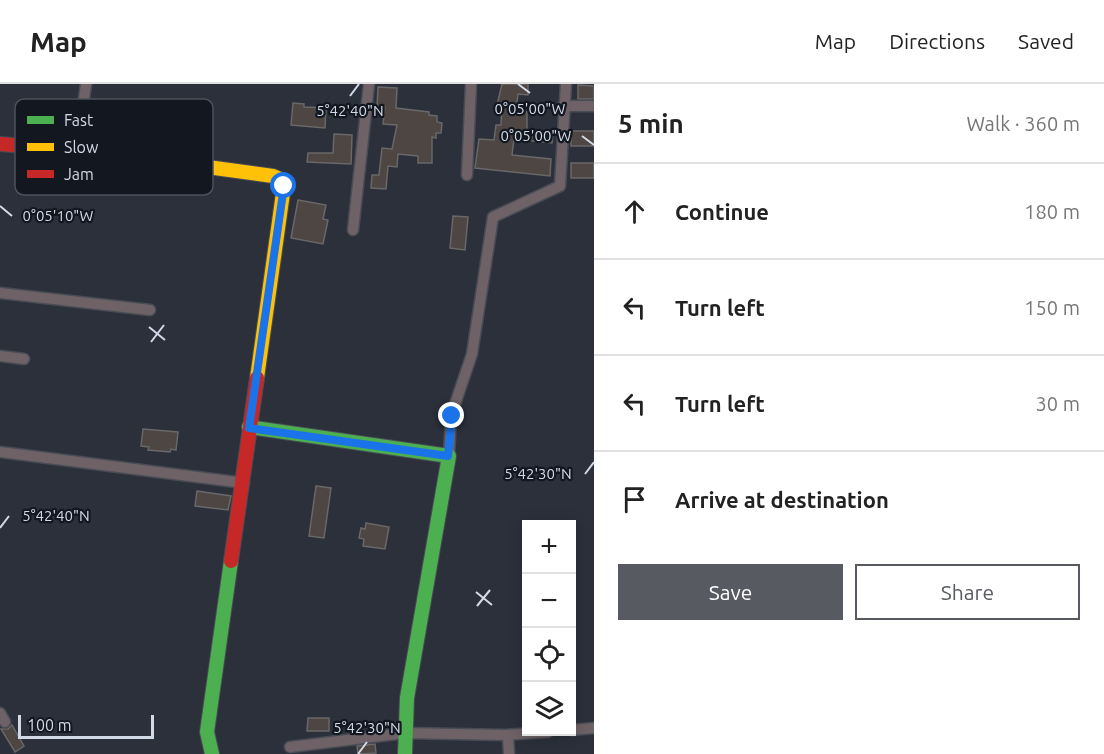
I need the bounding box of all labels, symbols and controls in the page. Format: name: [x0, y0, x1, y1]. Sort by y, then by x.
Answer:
text: Map: [30, 26, 87, 57]
text: Map: [815, 29, 856, 53]
text: Directions: [889, 29, 985, 53]
text: Saved: [1018, 29, 1074, 53]
legend: [15, 99, 213, 195]
text: 0°05'00"W: [495, 100, 566, 117]
text: 5°42'40"N: [316, 102, 384, 119]
text: 5 min: [618, 109, 684, 138]
text: Fast: [64, 111, 94, 129]
text: Walk · 360 m: [967, 112, 1080, 135]
text: 0°05'00"W: [501, 127, 572, 144]
text: Slow: [64, 138, 99, 156]
text: Jam: [64, 165, 94, 183]
route start: [270, 172, 296, 198]
icon: ahead: [618, 195, 651, 228]
text: Continue: [675, 199, 769, 224]
text: 180 m: [1024, 200, 1080, 223]
text: 0°05'10"W: [23, 207, 94, 224]
icon: left: [618, 291, 651, 324]
text: Turn left: [675, 295, 765, 320]
text: 150 m: [1024, 296, 1080, 319]
icon: left: [618, 387, 651, 420]
text: Turn left: [675, 391, 765, 416]
text: 30 m: [1036, 392, 1080, 415]
route end: [438, 402, 464, 428]
text: 5°42'30"N: [504, 465, 572, 482]
icon: arrive: [618, 483, 651, 516]
text: Arrive at destination: [675, 487, 889, 512]
text: 5°42'40"N: [22, 507, 90, 524]
map controls: [522, 520, 576, 736]
button: +: [522, 520, 576, 574]
button: Save: [618, 564, 843, 620]
button: Share: [855, 564, 1080, 620]
button: −: [522, 574, 576, 628]
button: locate: [522, 628, 576, 682]
button: layers: [522, 682, 576, 736]
scale bar: [18, 712, 154, 740]
text: 100 m: [27, 716, 72, 734]
text: 5°42'30"N: [333, 719, 401, 736]

